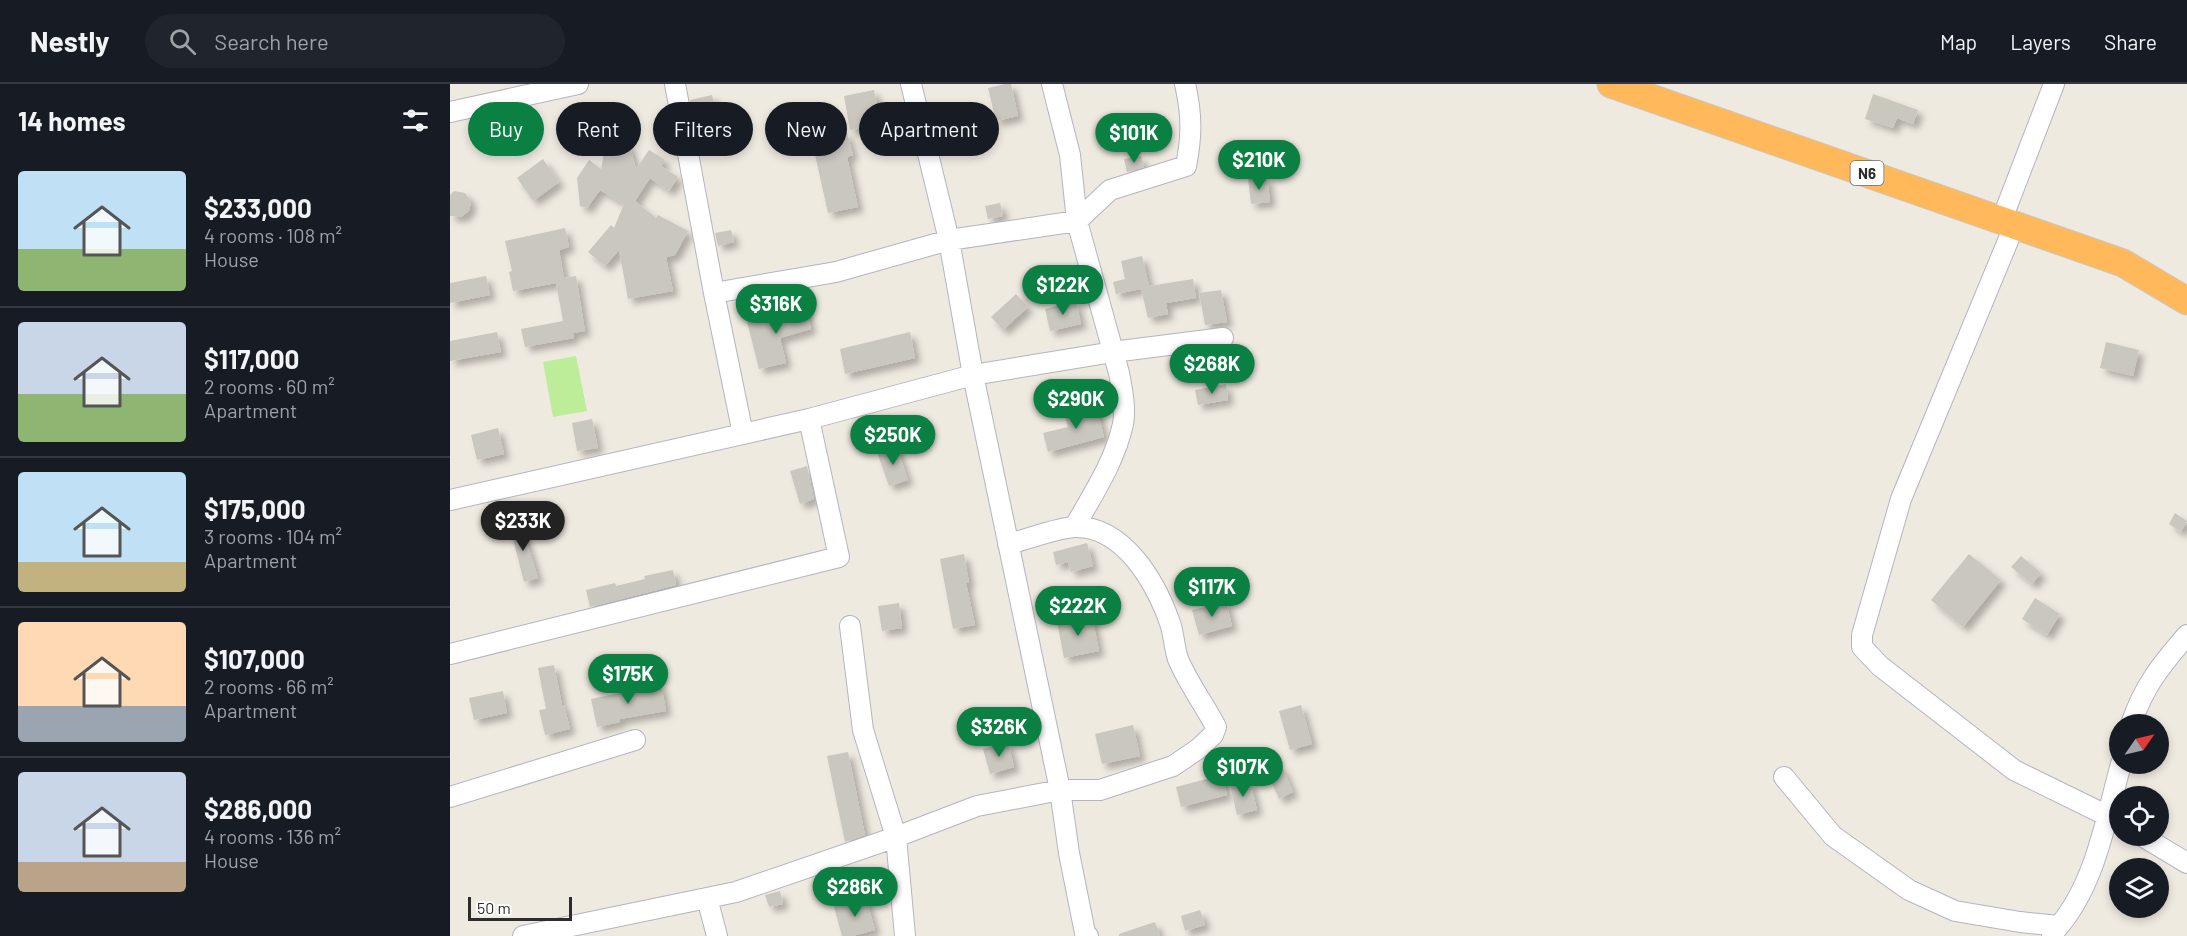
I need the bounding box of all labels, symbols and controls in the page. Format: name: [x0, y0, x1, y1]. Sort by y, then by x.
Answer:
search box: [145, 14, 565, 68]
text: Nestly: [30, 24, 109, 58]
icon: search: [166, 25, 199, 58]
text: Search here: [214, 28, 329, 54]
text: Map: [1940, 29, 1977, 54]
text: Layers: [2010, 29, 2071, 54]
text: Share: [2104, 29, 2157, 54]
chip: Buy: [468, 102, 544, 156]
chip: Rent: [556, 102, 641, 156]
chip: Filters: [653, 102, 753, 156]
chip: New: [765, 102, 847, 156]
chip: Apartment: [859, 102, 999, 156]
icon: filters: [399, 104, 432, 137]
text: 14 homes: [18, 105, 125, 136]
pin: $101K: [1092, 113, 1176, 164]
text: $101K: [1109, 120, 1159, 144]
pin: $210K: [1217, 140, 1301, 191]
text: $210K: [1232, 147, 1286, 171]
road number: N6: [1850, 161, 1884, 185]
text: $233,000: [204, 192, 312, 223]
icon: home: [66, 195, 138, 267]
text: 4 rooms · 108 m²: [204, 223, 342, 247]
text: House: [204, 247, 259, 271]
pin: $122K: [1021, 265, 1105, 316]
text: $122K: [1036, 272, 1090, 296]
pin: $316K: [734, 284, 818, 335]
text: $316K: [750, 291, 802, 315]
text: $117,000: [204, 343, 299, 374]
pin: $268K: [1170, 344, 1254, 395]
icon: home: [66, 346, 138, 418]
text: $268K: [1184, 351, 1240, 375]
text: 2 rooms · 60 m²: [204, 374, 335, 398]
pin: $290K: [1034, 379, 1118, 430]
text: $290K: [1047, 386, 1105, 410]
text: Apartment: [204, 398, 297, 422]
pin: $250K: [851, 415, 935, 466]
text: $250K: [864, 422, 922, 446]
text: $175,000: [204, 493, 306, 524]
icon: home: [66, 496, 138, 568]
pin: $233K: [481, 501, 565, 552]
text: $233K: [495, 508, 551, 532]
text: 3 rooms · 104 m²: [204, 524, 342, 548]
text: Apartment: [204, 548, 297, 572]
pin: $117K: [1170, 567, 1254, 618]
text: $117K: [1188, 574, 1236, 598]
pin: $222K: [1036, 586, 1120, 637]
text: $222K: [1049, 593, 1107, 617]
text: $107,000: [204, 643, 305, 674]
icon: home: [66, 646, 138, 718]
pin: $175K: [586, 654, 670, 705]
text: $175K: [602, 661, 654, 685]
text: 2 rooms · 66 m²: [204, 674, 334, 698]
text: Apartment: [204, 698, 297, 722]
pin: $326K: [957, 707, 1041, 758]
text: $326K: [971, 714, 1027, 738]
north arrow: [2109, 714, 2169, 774]
map controls: [2109, 714, 2169, 918]
pin: $107K: [1201, 747, 1285, 798]
text: $107K: [1217, 754, 1269, 778]
button: locate: [2109, 786, 2169, 846]
text: $286,000: [204, 793, 312, 824]
icon: home: [66, 796, 138, 868]
text: 4 rooms · 136 m²: [204, 824, 341, 848]
text: House: [204, 848, 259, 872]
button: layers: [2109, 858, 2169, 918]
pin: $286K: [813, 867, 897, 918]
text: $286K: [827, 874, 883, 898]
scale bar: [468, 894, 572, 922]
text: 50 m: [477, 898, 511, 917]

